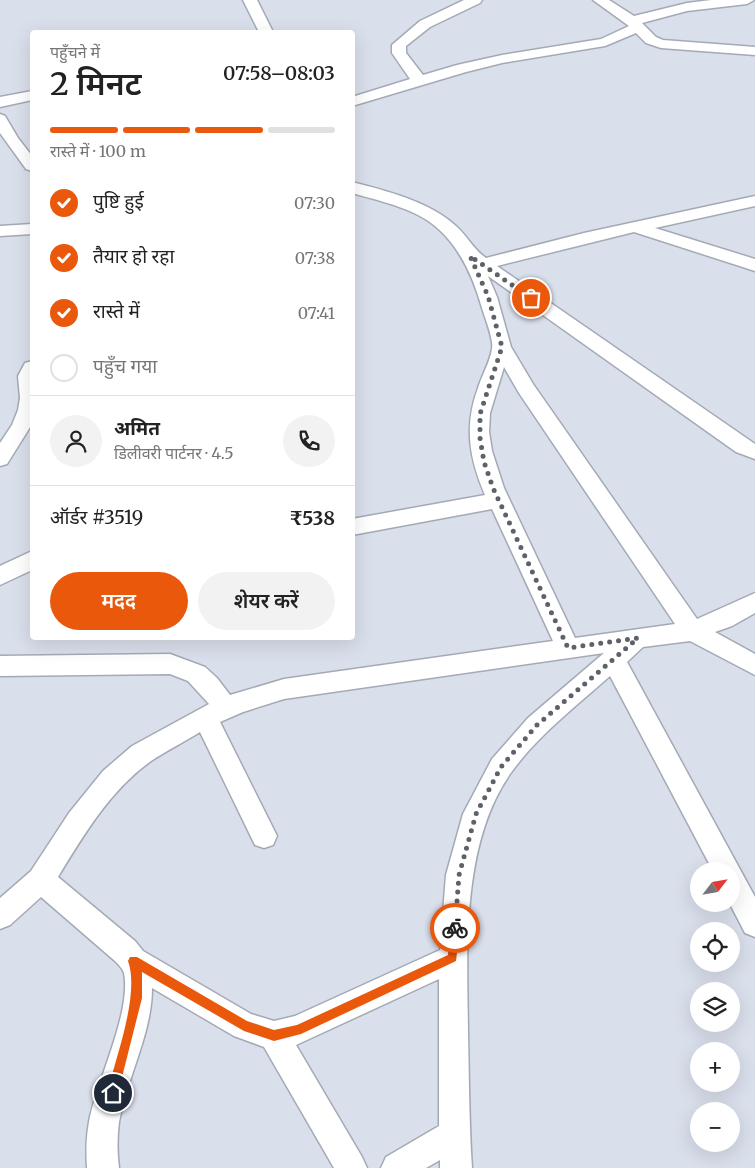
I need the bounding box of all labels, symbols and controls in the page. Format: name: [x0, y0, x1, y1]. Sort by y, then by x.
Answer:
text: पहुँचने में: [50, 42, 100, 62]
text: 07:58–08:03: [223, 61, 335, 85]
text: 2 मिनट: [50, 64, 142, 104]
text: रास्ते में · 100 m: [50, 141, 146, 161]
icon: check: [50, 189, 78, 217]
text: पुष्टि हुई: [93, 189, 144, 213]
text: 07:30: [294, 193, 335, 213]
icon: check: [50, 244, 78, 272]
text: तैयार हो रहा: [93, 244, 174, 268]
text: 07:38: [295, 248, 335, 268]
pin: [510, 277, 552, 319]
icon: bag: [517, 284, 545, 312]
icon: check: [50, 299, 78, 327]
text: रास्ते में: [93, 299, 140, 323]
text: 07:41: [298, 303, 335, 323]
text: पहुँच गया: [93, 354, 157, 378]
button: person: [50, 415, 102, 467]
button: phone: [283, 415, 335, 467]
text: अमित: [114, 416, 160, 440]
text: डिलीवरी पार्टनर · 4.5: [114, 443, 234, 463]
text: ऑर्डर #3519: [50, 505, 143, 529]
text: ₹538: [289, 506, 335, 530]
button: मदद: [50, 572, 188, 630]
button: शेयर करें: [198, 572, 335, 630]
north arrow: [690, 862, 740, 912]
map controls: [690, 862, 740, 1152]
courier: [430, 903, 480, 953]
icon: bike: [441, 914, 469, 942]
button: locate: [690, 922, 740, 972]
button: layers: [690, 982, 740, 1032]
button: +: [690, 1042, 740, 1092]
pin: [92, 1072, 134, 1114]
icon: home: [99, 1079, 127, 1107]
button: −: [690, 1102, 740, 1152]

